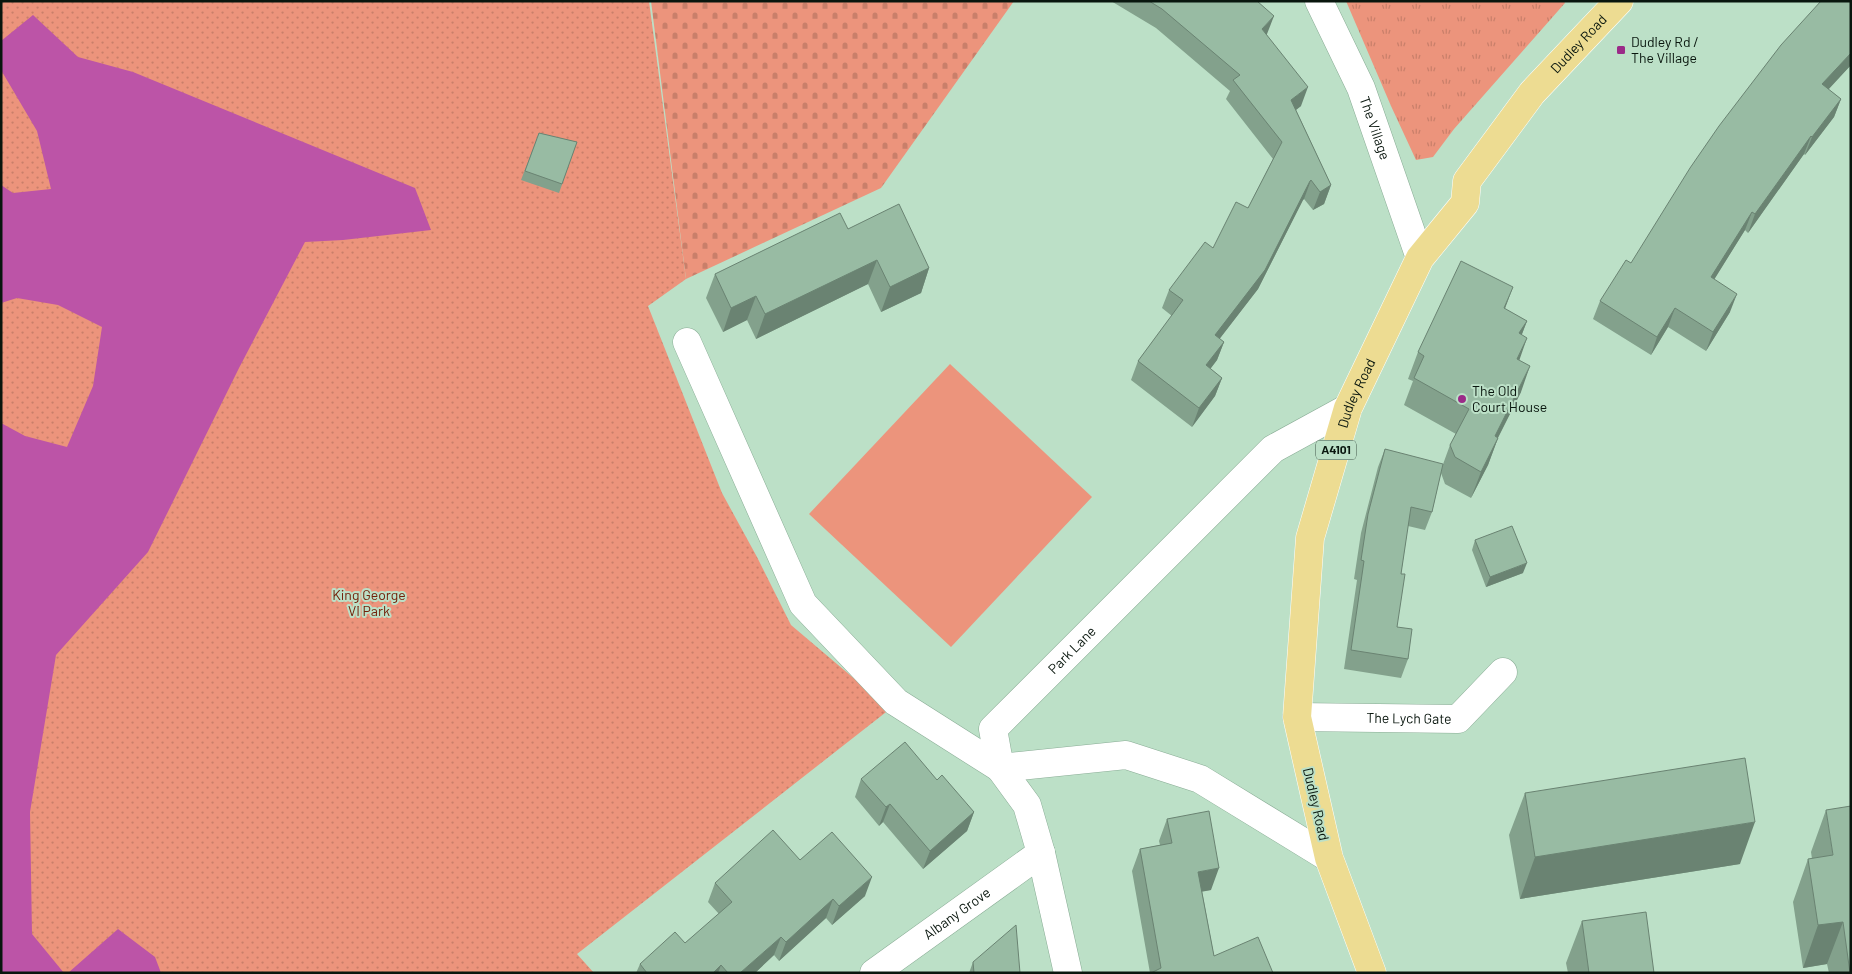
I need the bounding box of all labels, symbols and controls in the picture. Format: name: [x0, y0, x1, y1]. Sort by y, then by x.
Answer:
street label: Dudley Road: [1546, 11, 1610, 76]
place label: Dudley Rd / The Village: [1631, 33, 1699, 66]
marker: Dudley Rd / The Village: [1615, 44, 1627, 56]
street label: The Village: [1357, 94, 1394, 162]
street label: Dudley Road: [1334, 355, 1379, 430]
place label: The Old Court House: [1472, 382, 1547, 415]
marker: The Old Court House: [1456, 393, 1468, 405]
road number: A4101: [1316, 440, 1356, 460]
park label: King George VI Park: [332, 586, 406, 619]
street label: Park Lane: [1044, 622, 1099, 677]
street label: The Lych Gate: [1366, 709, 1452, 727]
street label: Dudley Road: [1300, 766, 1333, 842]
street label: Albany Grove: [920, 883, 993, 943]

